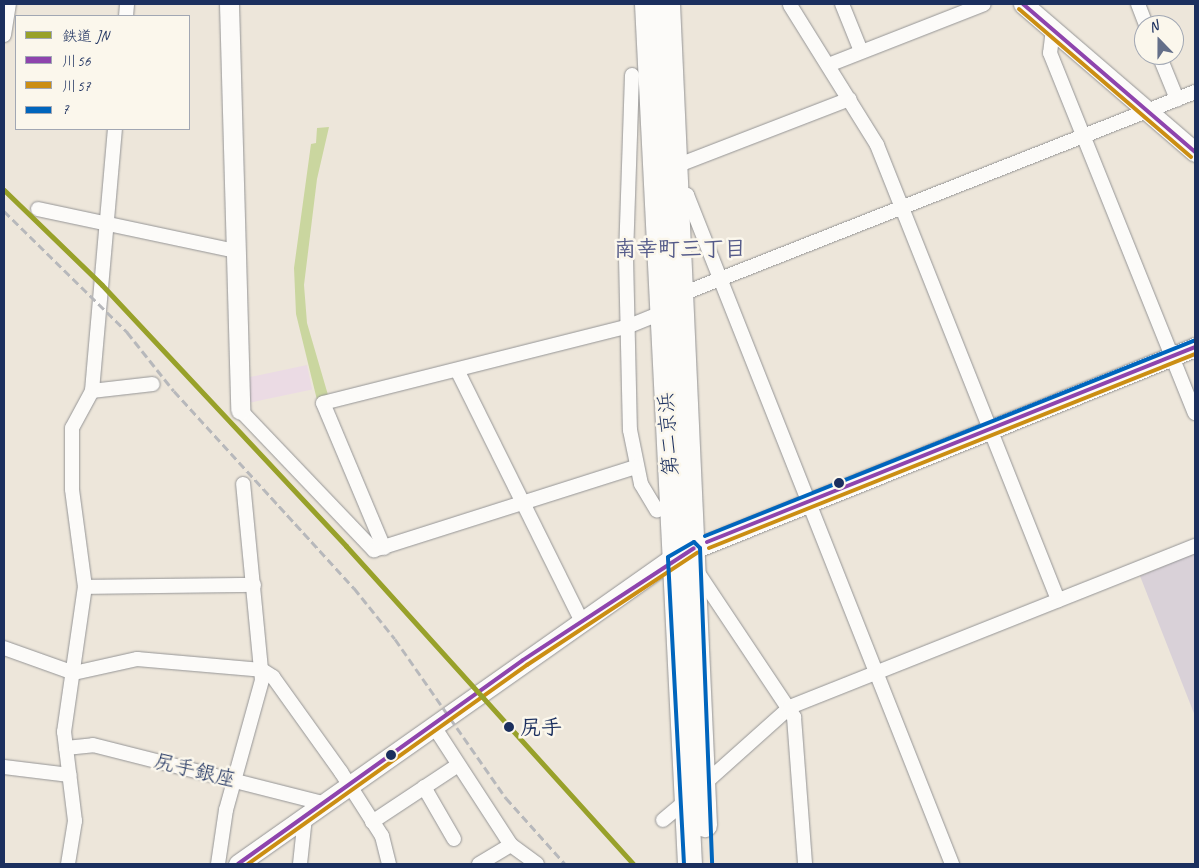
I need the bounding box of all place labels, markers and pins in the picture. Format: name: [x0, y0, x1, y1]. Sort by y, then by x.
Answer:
unlabelled marker: [834, 478, 844, 488]
place label: 尻手: [520, 714, 562, 740]
marker: 尻手: [502, 720, 516, 734]
unlabelled marker: [386, 750, 396, 760]

